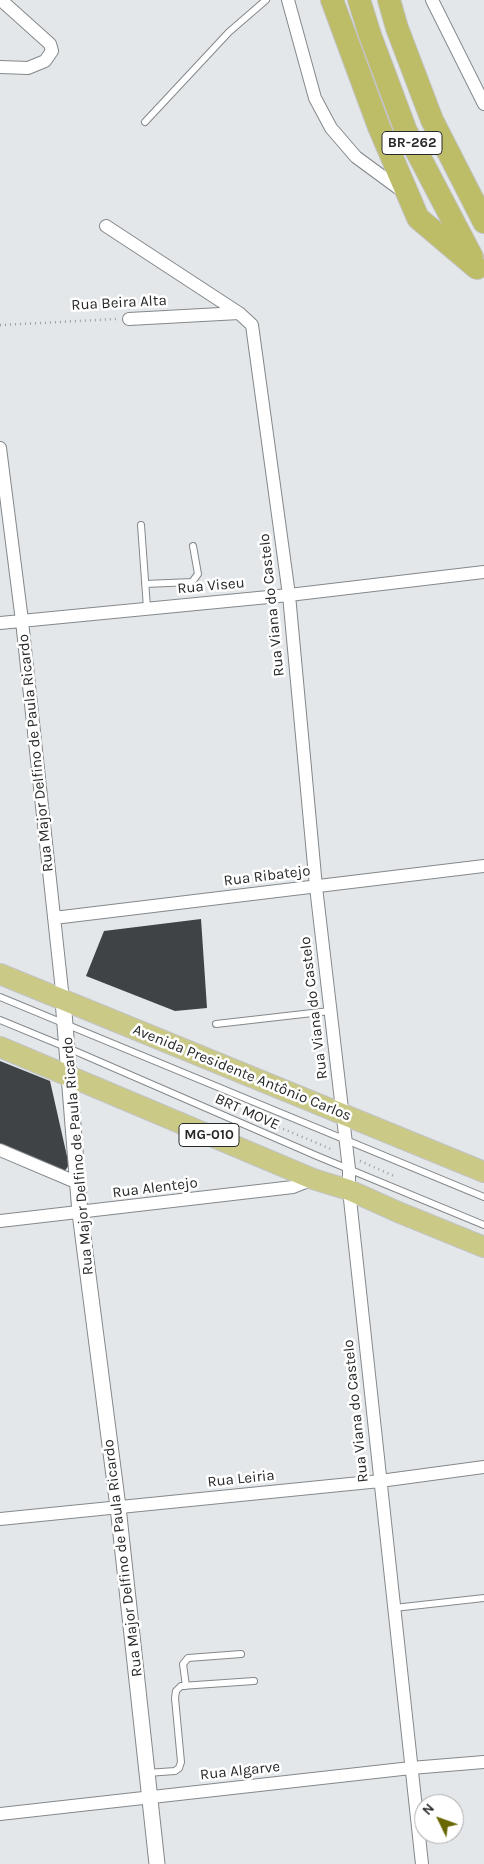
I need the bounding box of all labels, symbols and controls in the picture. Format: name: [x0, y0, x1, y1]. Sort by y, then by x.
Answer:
road number: BR-262: [382, 132, 442, 154]
street label: Rua Beira Alta: [71, 292, 167, 314]
street label: Rua Viana do Castelo: [256, 533, 288, 677]
street label: Rua Viseu: [177, 574, 245, 598]
street label: Rua Major Delfino de Paula Ricardo: [15, 633, 57, 873]
street label: Rua Ribatejo: [223, 862, 311, 890]
street label: Rua Viana do Castelo: [296, 936, 332, 1080]
street label: Avenida Presidente Antônio Carlos: [130, 1021, 354, 1125]
street label: Rua Major Delfino de Paula Ricardo: [59, 1036, 97, 1276]
street label: BRT MOVE: [212, 1090, 282, 1134]
road number: MG-010: [179, 1124, 239, 1146]
street label: Rua Alentejo: [111, 1174, 199, 1202]
street label: Rua Viana do Castelo: [340, 1339, 372, 1483]
street label: Rua Major Delfino de Paula Ricardo: [99, 1438, 147, 1678]
street label: Rua Leiria: [207, 1467, 275, 1491]
street label: Rua Algarve: [199, 1758, 281, 1784]
north arrow: [414, 1794, 464, 1844]
text: N: [419, 1800, 438, 1819]

